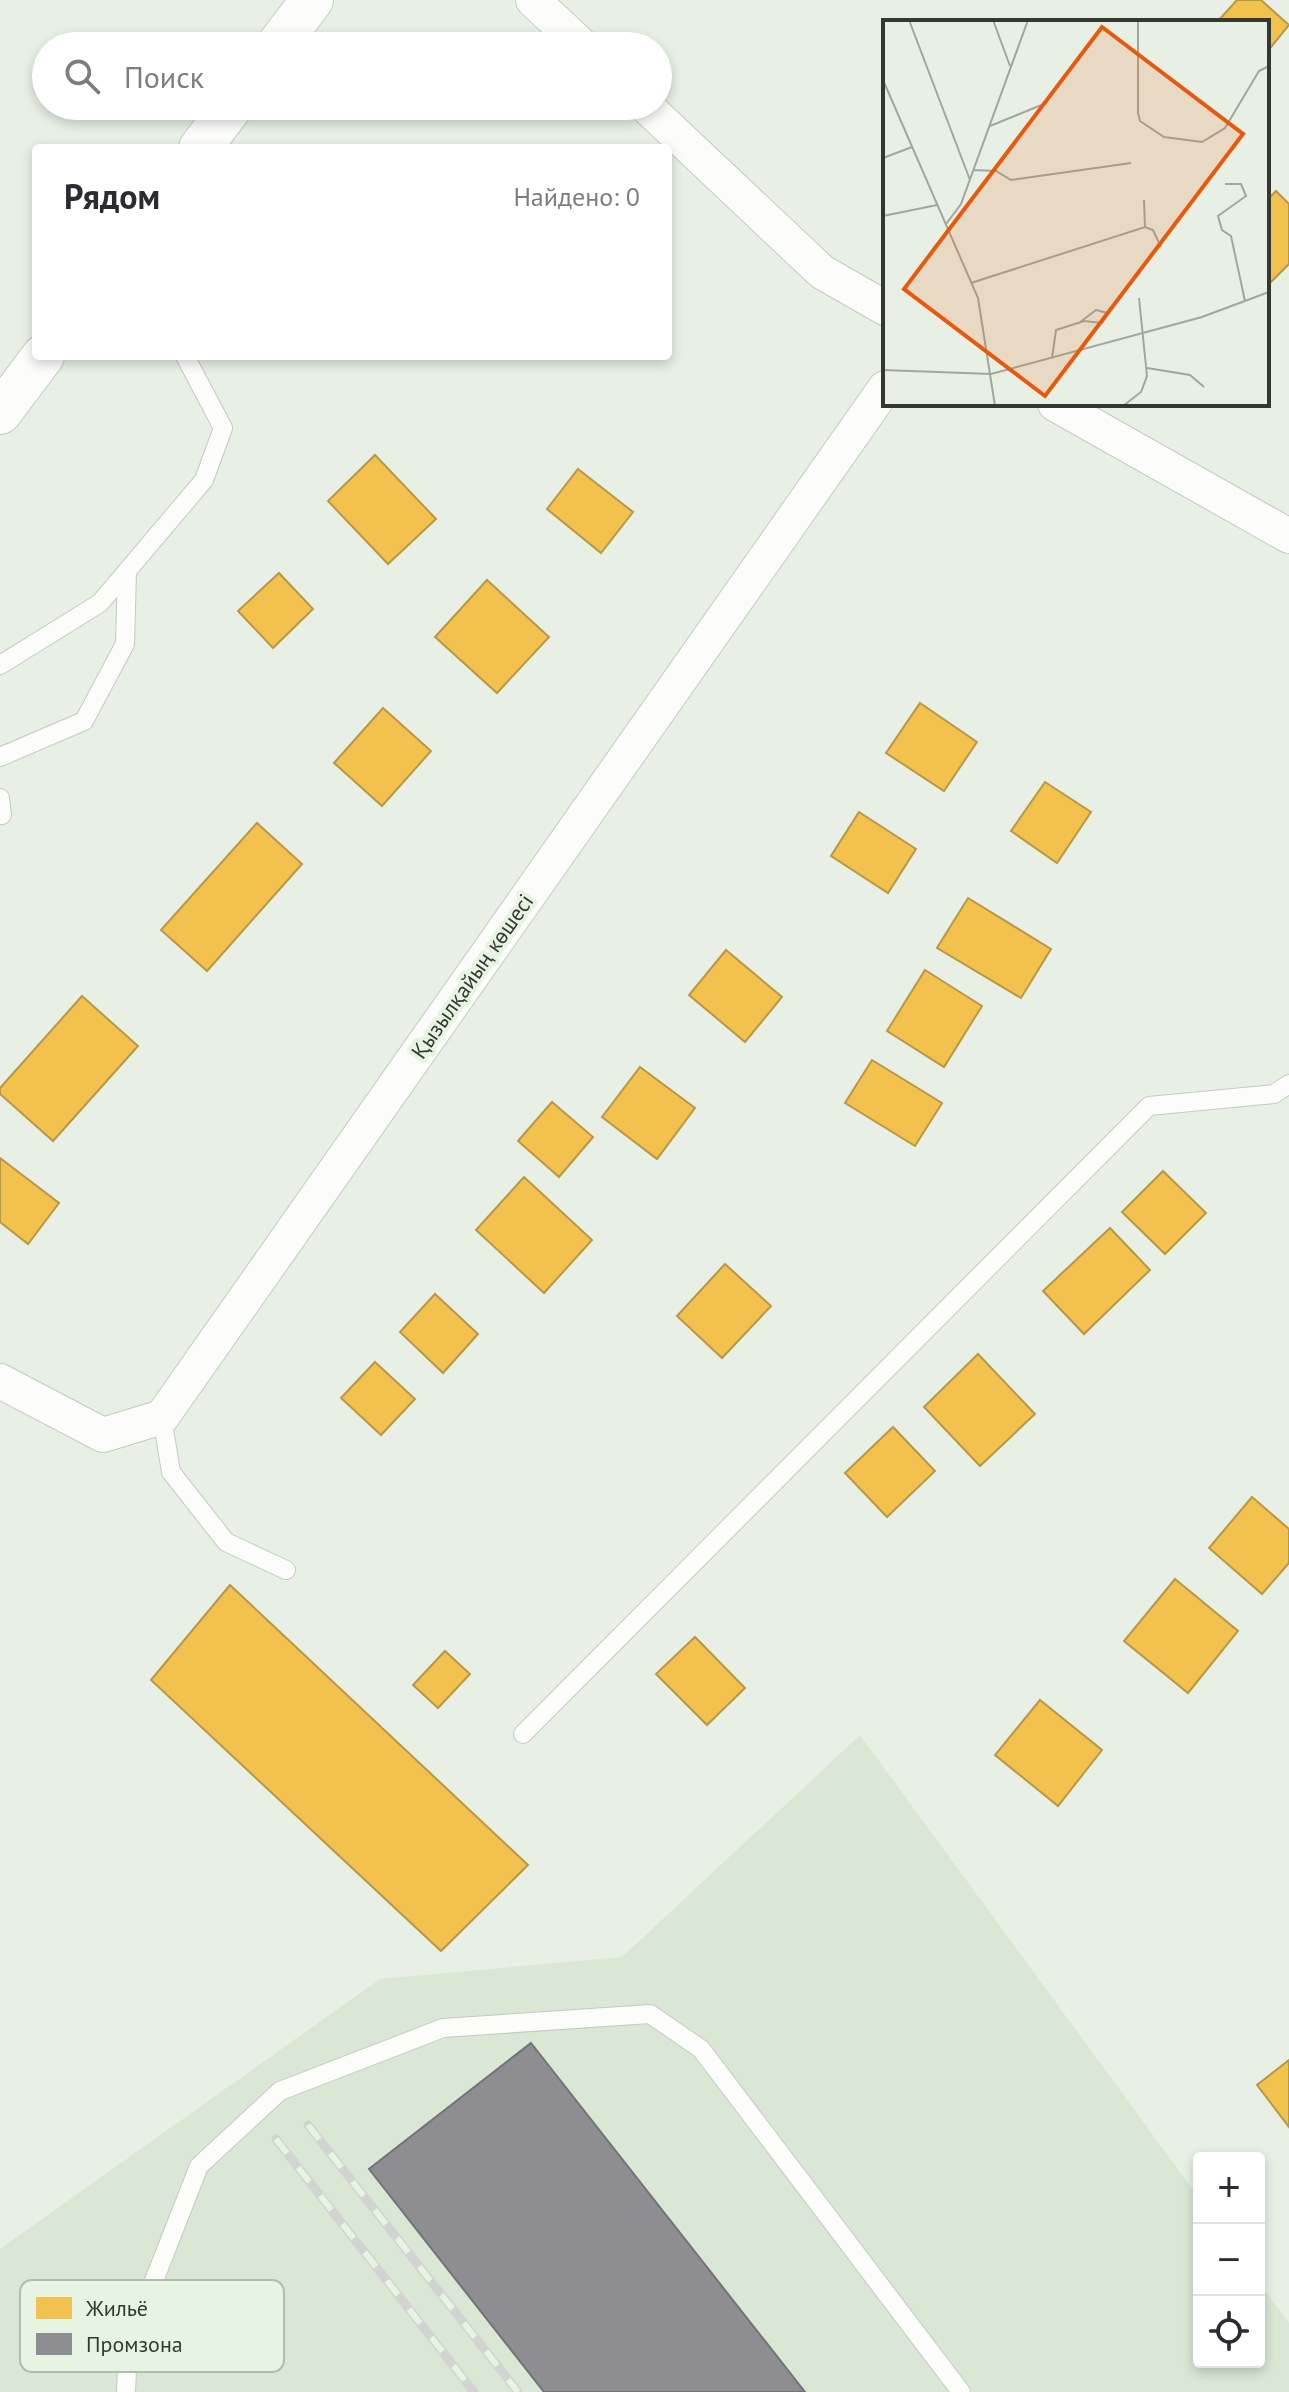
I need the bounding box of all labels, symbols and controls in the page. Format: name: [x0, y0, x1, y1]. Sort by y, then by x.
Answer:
inset map: [883, 20, 1269, 406]
search box: [32, 32, 672, 120]
icon: search: [60, 54, 104, 98]
text: Поиск: [124, 57, 204, 96]
text: Рядом: [64, 174, 160, 218]
text: Найдено: 0: [513, 180, 640, 213]
street label: Қызылқайың көшесі: [405, 888, 539, 1064]
map controls: [1193, 2152, 1265, 2368]
button: +: [1193, 2152, 1265, 2224]
button: −: [1193, 2224, 1265, 2296]
legend: [20, 2280, 284, 2372]
text: Жильё: [85, 2294, 148, 2322]
button: locate: [1193, 2296, 1265, 2368]
text: Промзона: [86, 2330, 183, 2358]

